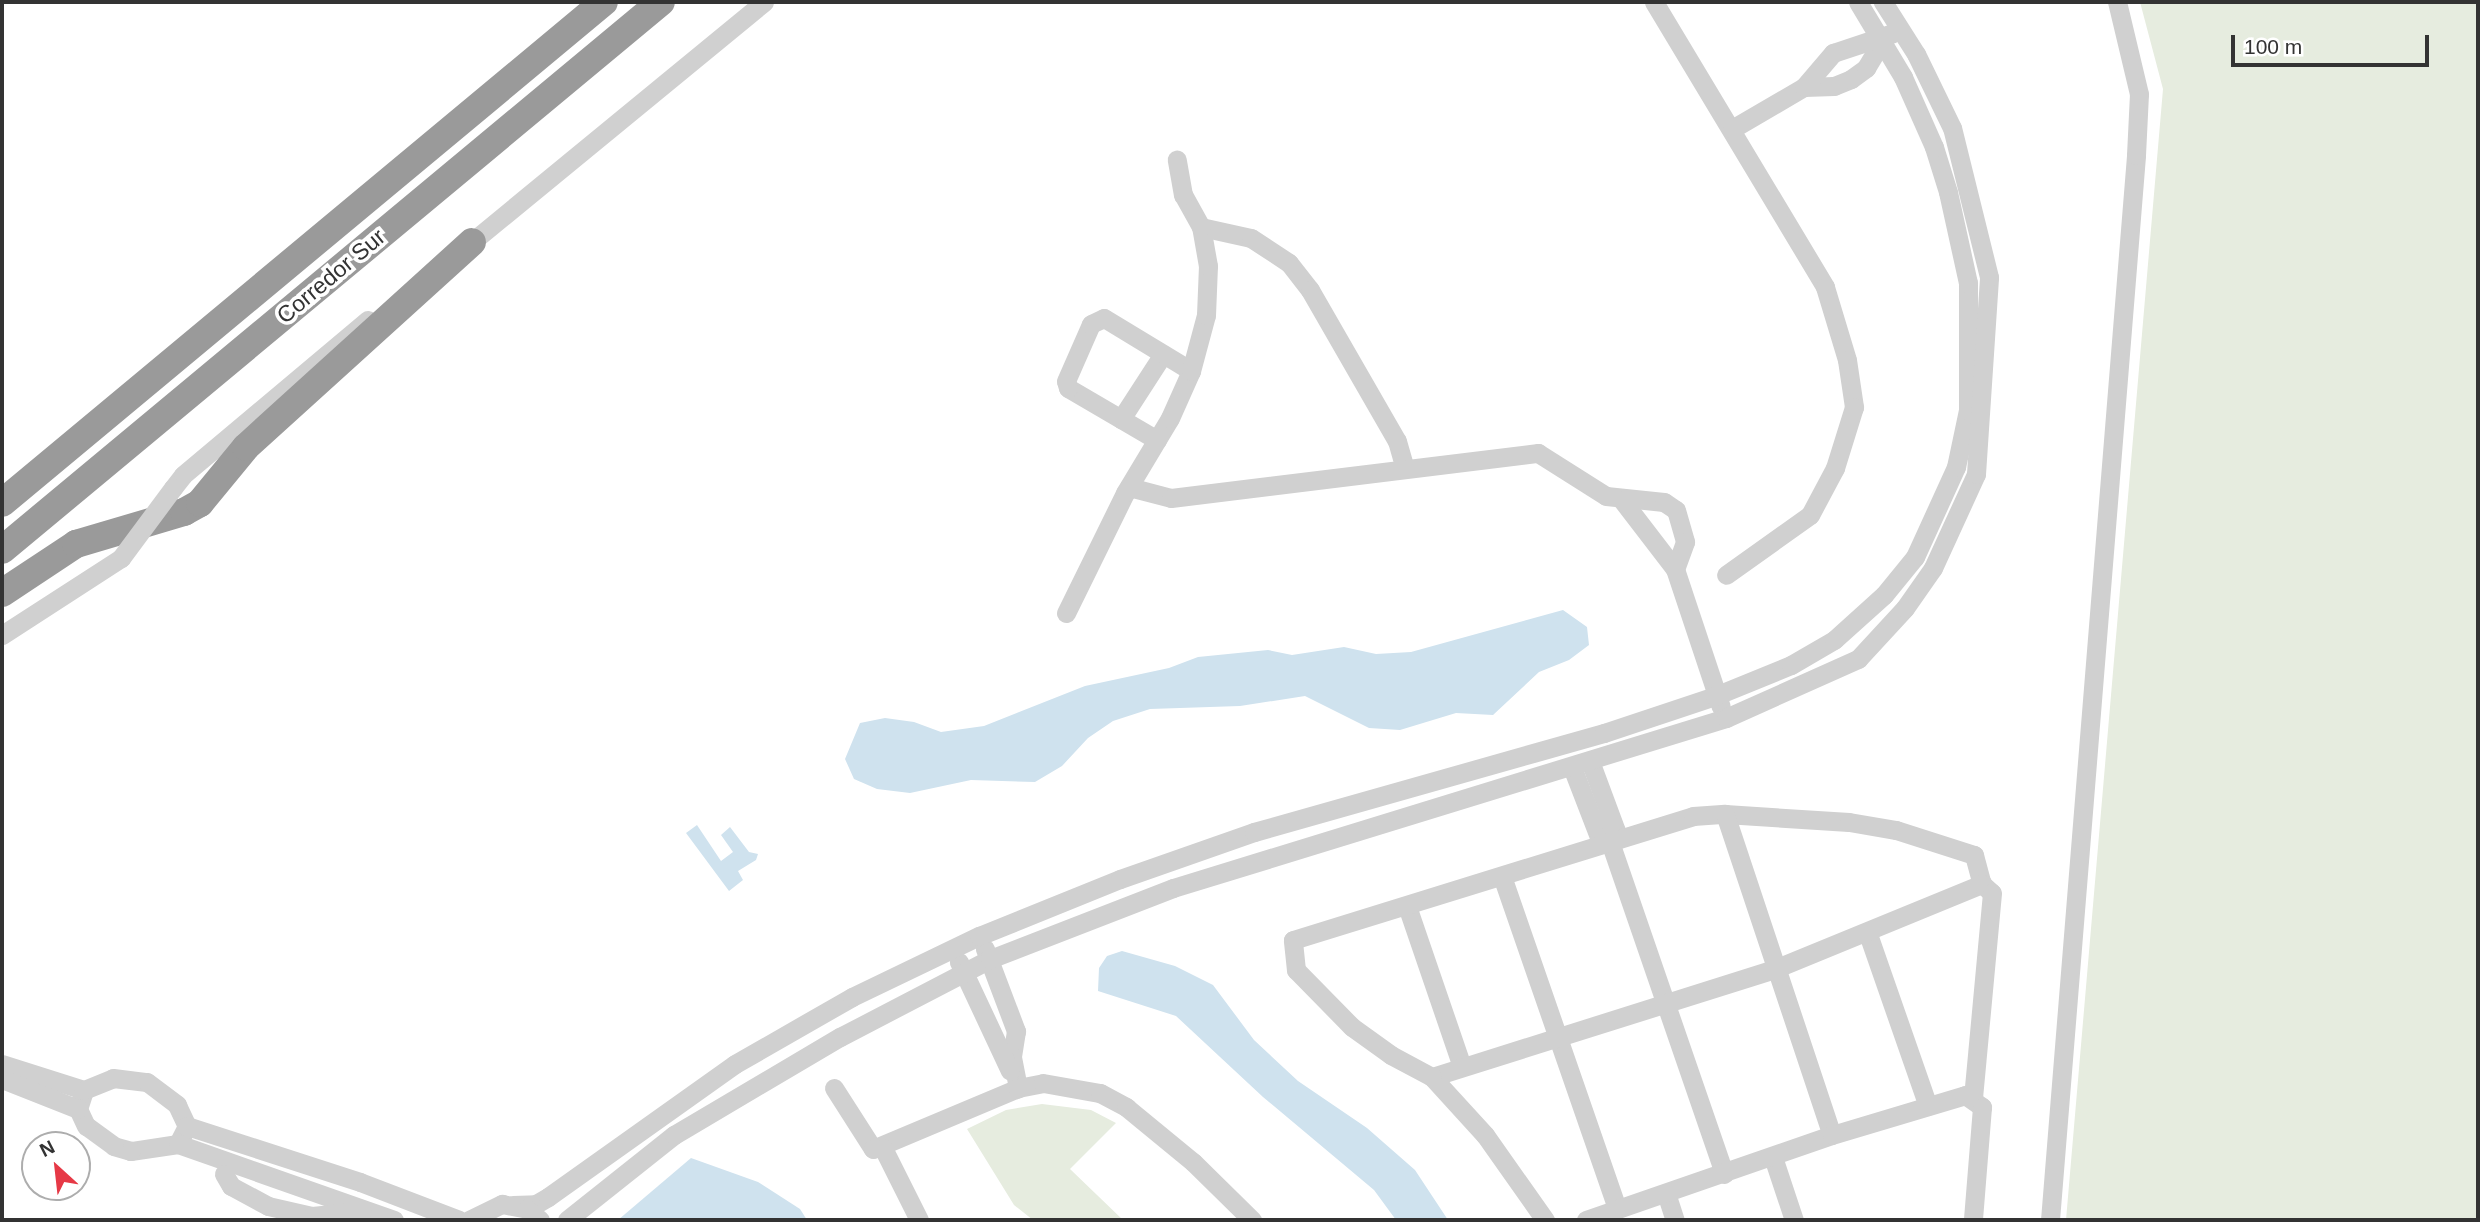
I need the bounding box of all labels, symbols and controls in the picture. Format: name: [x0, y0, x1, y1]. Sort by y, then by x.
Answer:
scale bar: [2235, 21, 2433, 65]
text: 100 m: [2244, 35, 2302, 58]
street label: Corredor Sur: [271, 223, 391, 329]
north arrow: [21, 1131, 91, 1201]
text: N: [36, 1136, 58, 1161]

